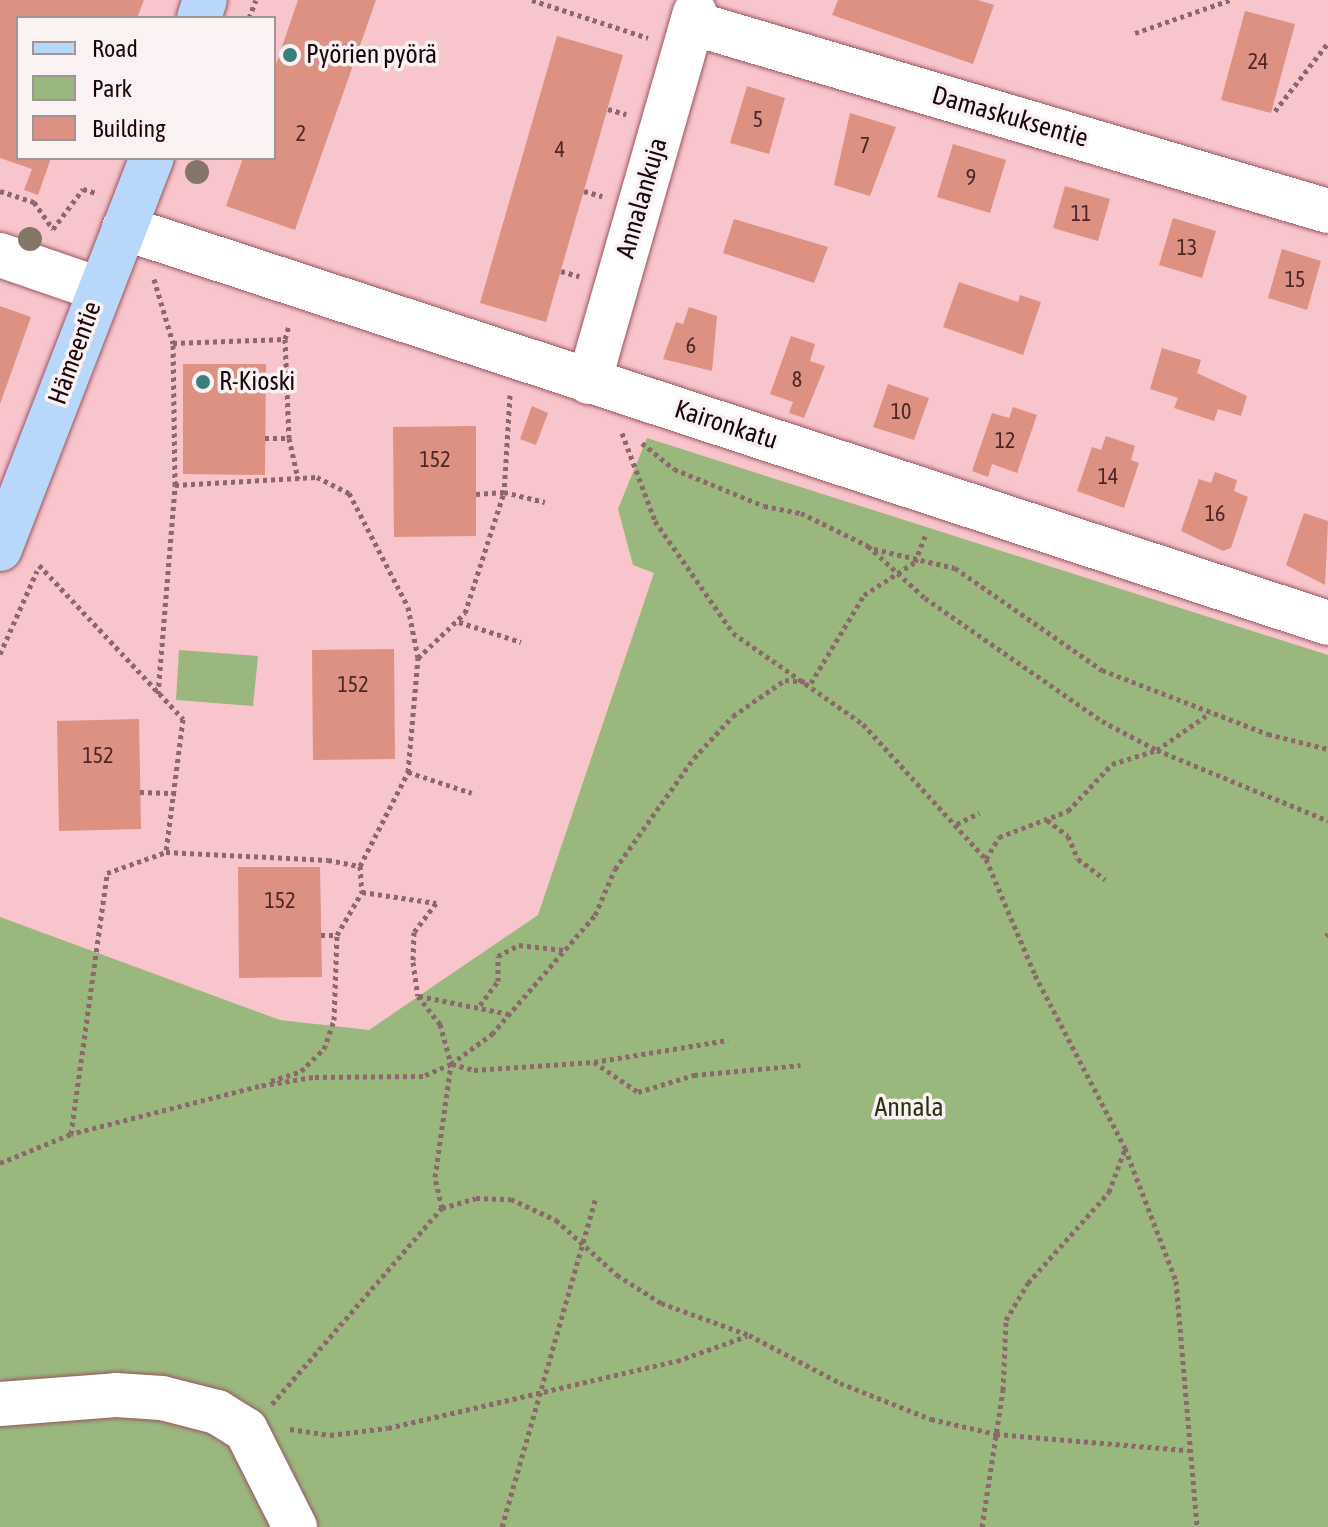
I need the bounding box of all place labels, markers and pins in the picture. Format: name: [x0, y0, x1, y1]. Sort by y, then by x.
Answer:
place label: Pyörien pyörä: [306, 39, 437, 71]
marker: Pyörien pyörä: [281, 46, 299, 64]
place label: R-Kioski: [219, 366, 295, 398]
marker: R-Kioski: [194, 373, 212, 391]

